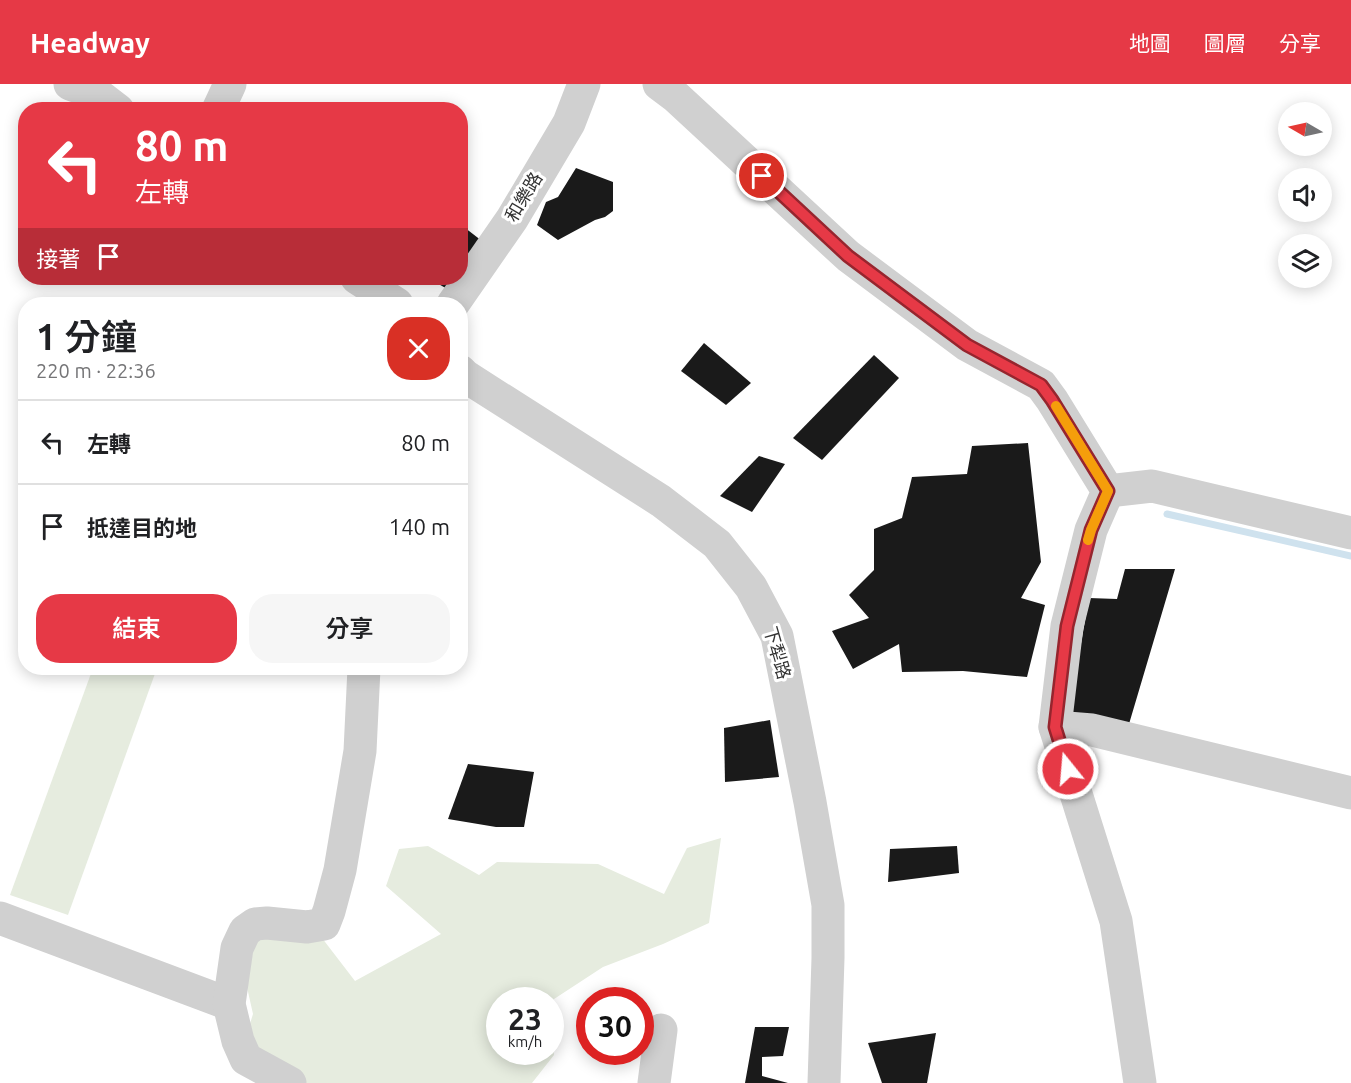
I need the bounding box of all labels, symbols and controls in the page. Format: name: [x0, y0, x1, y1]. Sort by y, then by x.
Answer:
text: Headway: [30, 27, 150, 58]
text: 地圖: [1129, 31, 1171, 55]
text: 圖層: [1204, 31, 1246, 55]
text: 分享: [1279, 31, 1321, 55]
north arrow: [1278, 102, 1332, 156]
map controls: [1278, 102, 1332, 288]
text: 80 m: [135, 122, 229, 169]
icon: left: [36, 126, 114, 204]
pin: [736, 150, 787, 201]
icon: arrive: [745, 159, 778, 192]
street label: 和樂路: [501, 168, 546, 225]
button: sound: [1278, 168, 1332, 222]
text: 左轉: [135, 177, 189, 207]
button: layers: [1278, 234, 1332, 288]
icon: arrive: [92, 240, 125, 273]
text: 接著: [36, 246, 80, 271]
text: 1 分鐘: [36, 316, 137, 357]
button: close: [387, 317, 450, 380]
text: 220 m · 22:36: [36, 359, 156, 382]
icon: left: [36, 426, 69, 459]
text: 80 m: [401, 430, 450, 455]
text: 左轉: [87, 431, 131, 456]
icon: arrive: [36, 510, 69, 543]
text: 140 m: [389, 514, 450, 539]
text: 抵達目的地: [87, 515, 197, 540]
button: 結束: [36, 594, 237, 663]
button: 分享: [249, 594, 450, 663]
street label: 下犁路: [761, 624, 795, 681]
position arrow: [1036, 737, 1100, 801]
speed limit sign: 30: [576, 987, 654, 1065]
text: 23: [508, 1002, 542, 1036]
text: km/h: [508, 1033, 542, 1050]

